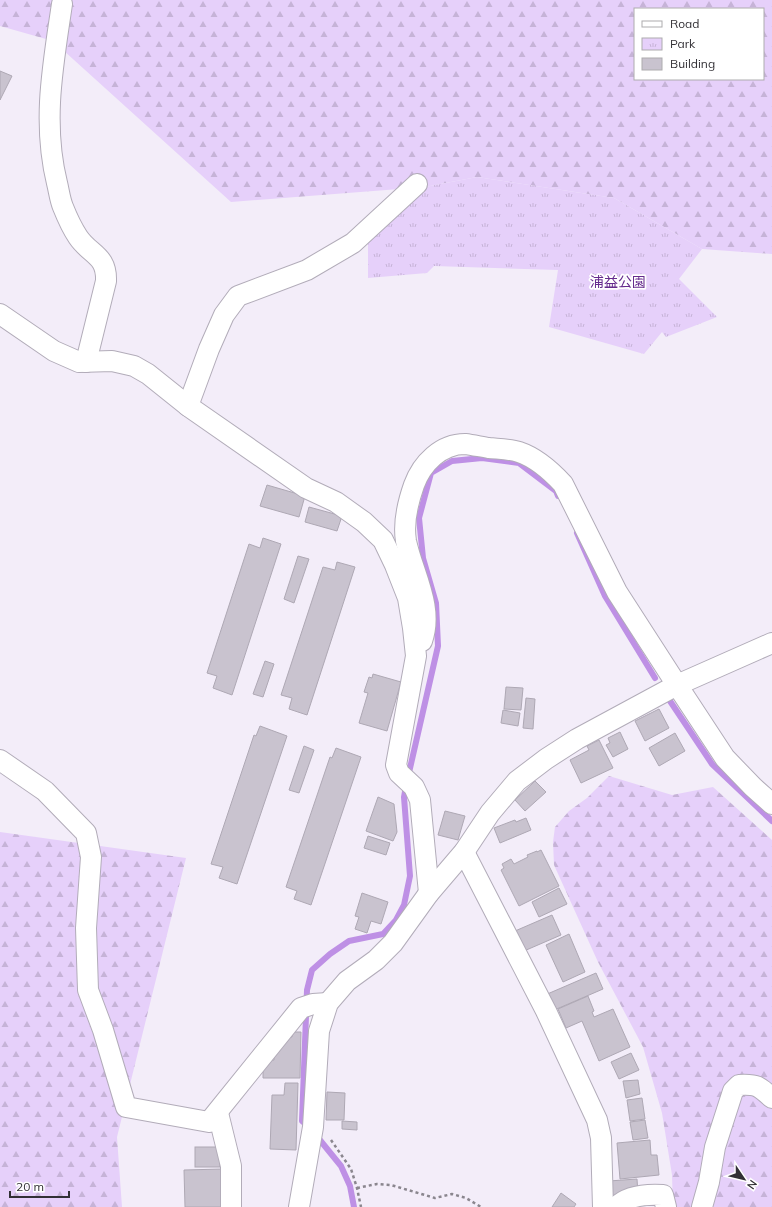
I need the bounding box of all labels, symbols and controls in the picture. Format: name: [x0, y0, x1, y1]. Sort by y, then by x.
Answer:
legend: [634, 8, 764, 80]
text: Road: [670, 16, 699, 31]
text: Park: [670, 36, 696, 51]
text: Building: [670, 56, 715, 71]
park label: 浦益公園: [590, 273, 646, 291]
north arrow: [724, 1159, 764, 1199]
scale bar: [10, 1173, 69, 1199]
text: N: [744, 1177, 760, 1192]
text: 20 m: [16, 1179, 44, 1194]

